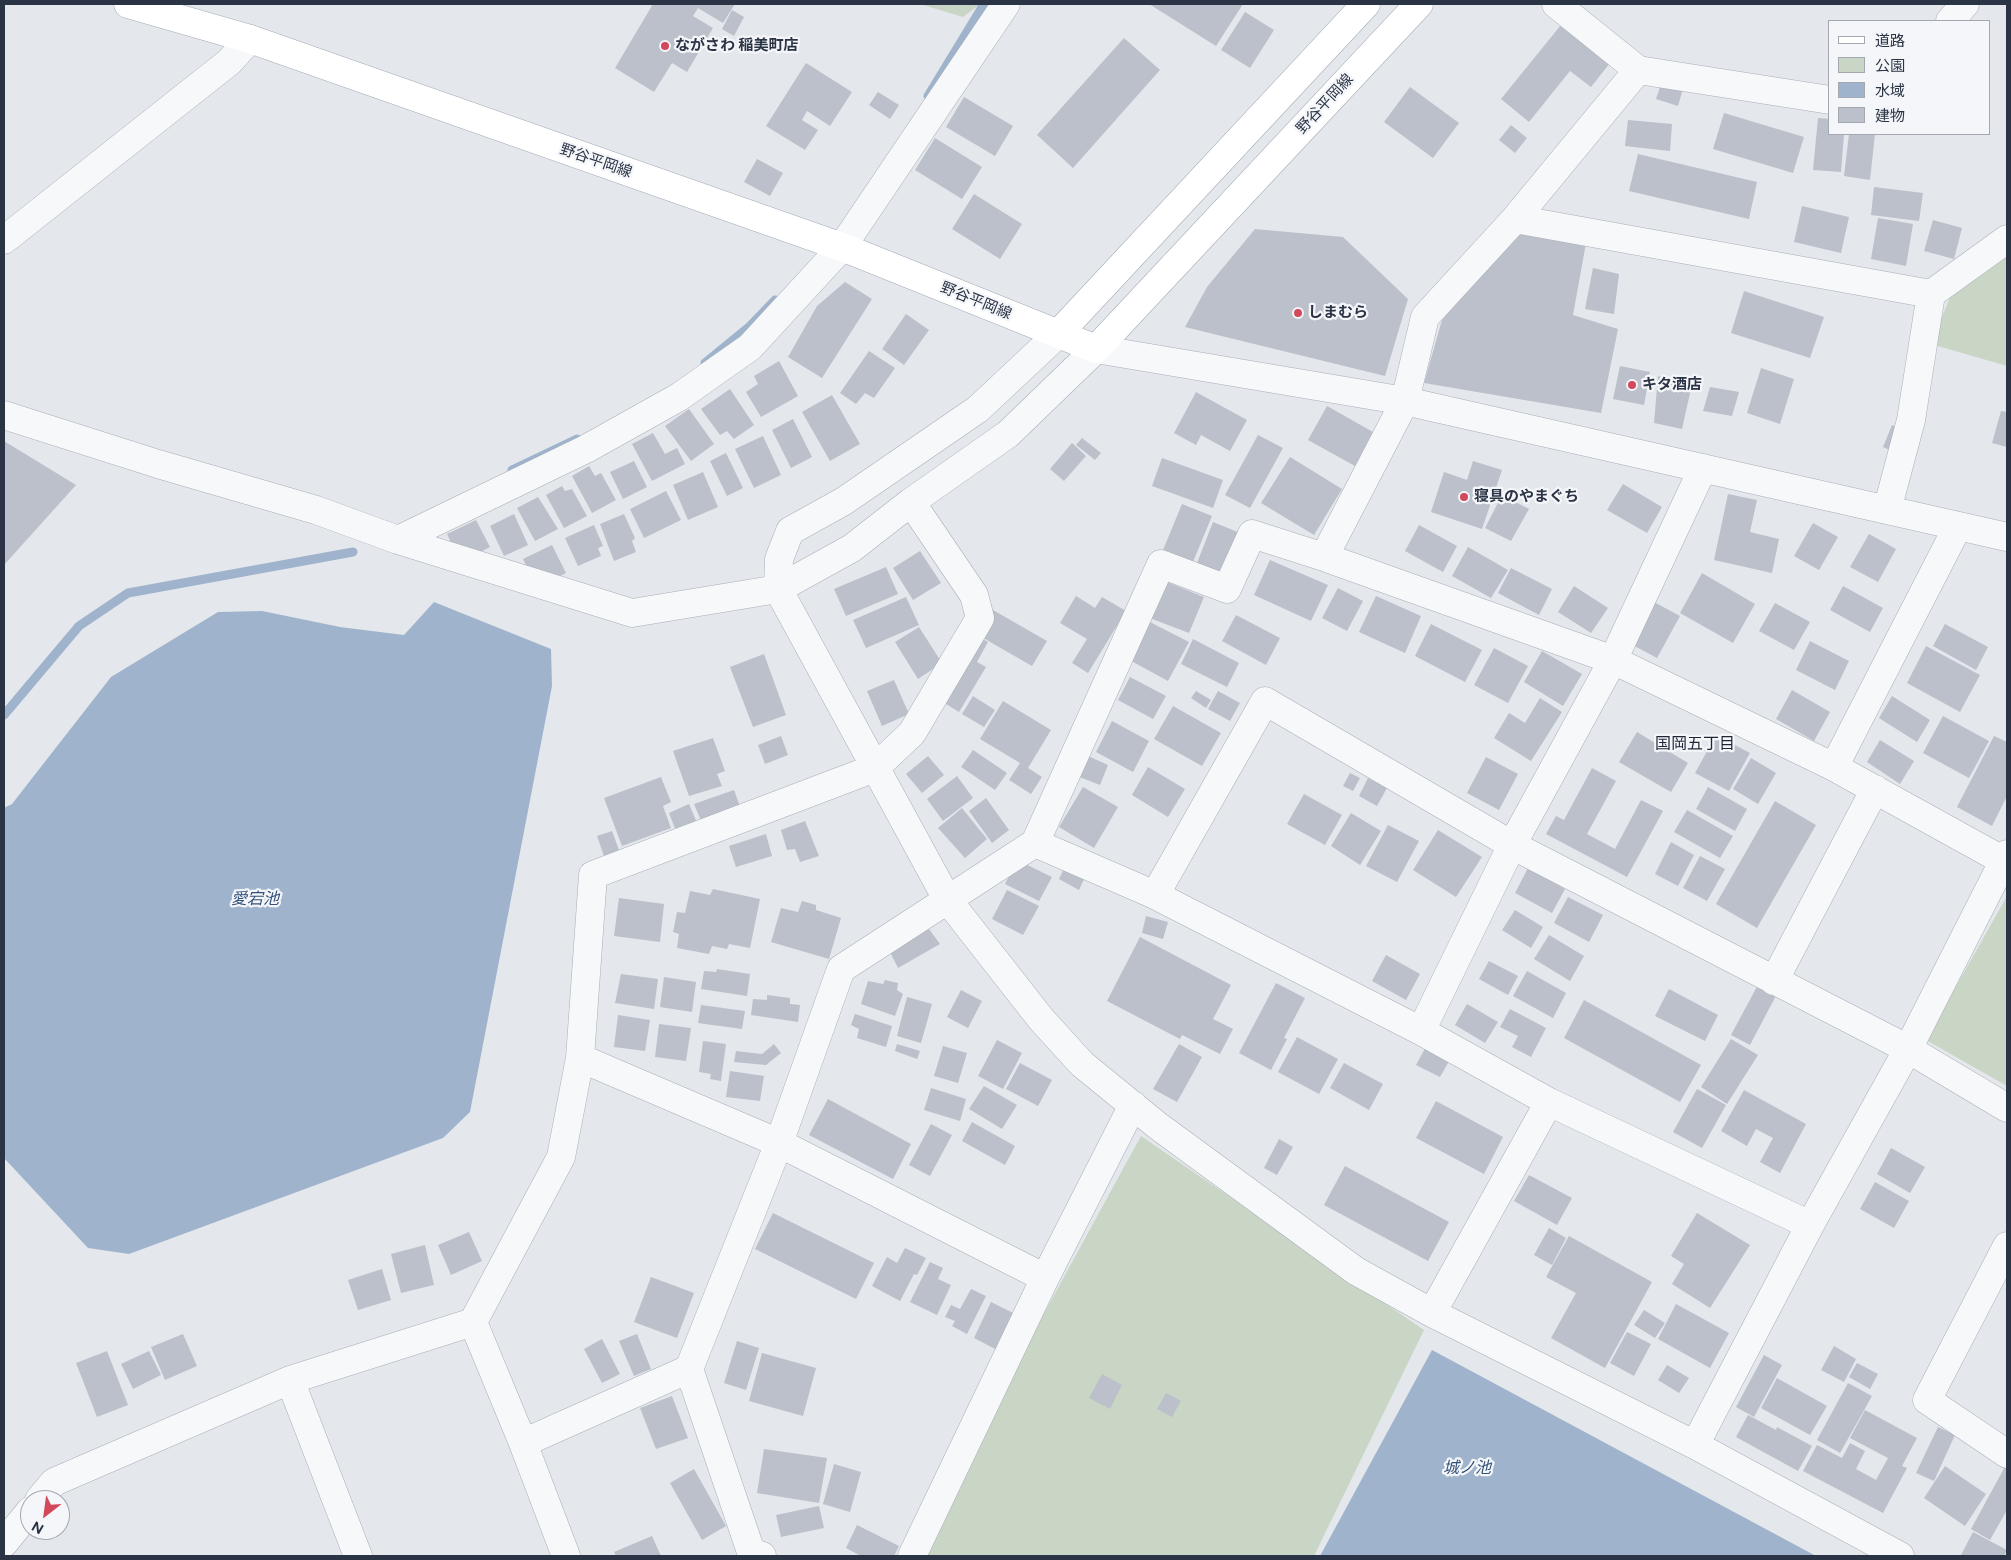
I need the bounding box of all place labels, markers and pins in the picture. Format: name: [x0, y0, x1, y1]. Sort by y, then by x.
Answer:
place label: ながさわ 稲美町店: [675, 37, 799, 55]
marker: ながさわ 稲美町店: [659, 40, 671, 52]
place label: しまむら: [1308, 304, 1368, 322]
marker: しまむら: [1292, 307, 1304, 319]
place label: キタ酒店: [1642, 376, 1702, 394]
marker: キタ酒店: [1626, 379, 1638, 391]
place label: 寝具のやまぐち: [1474, 488, 1579, 506]
marker: 寝具のやまぐち: [1458, 491, 1470, 503]

